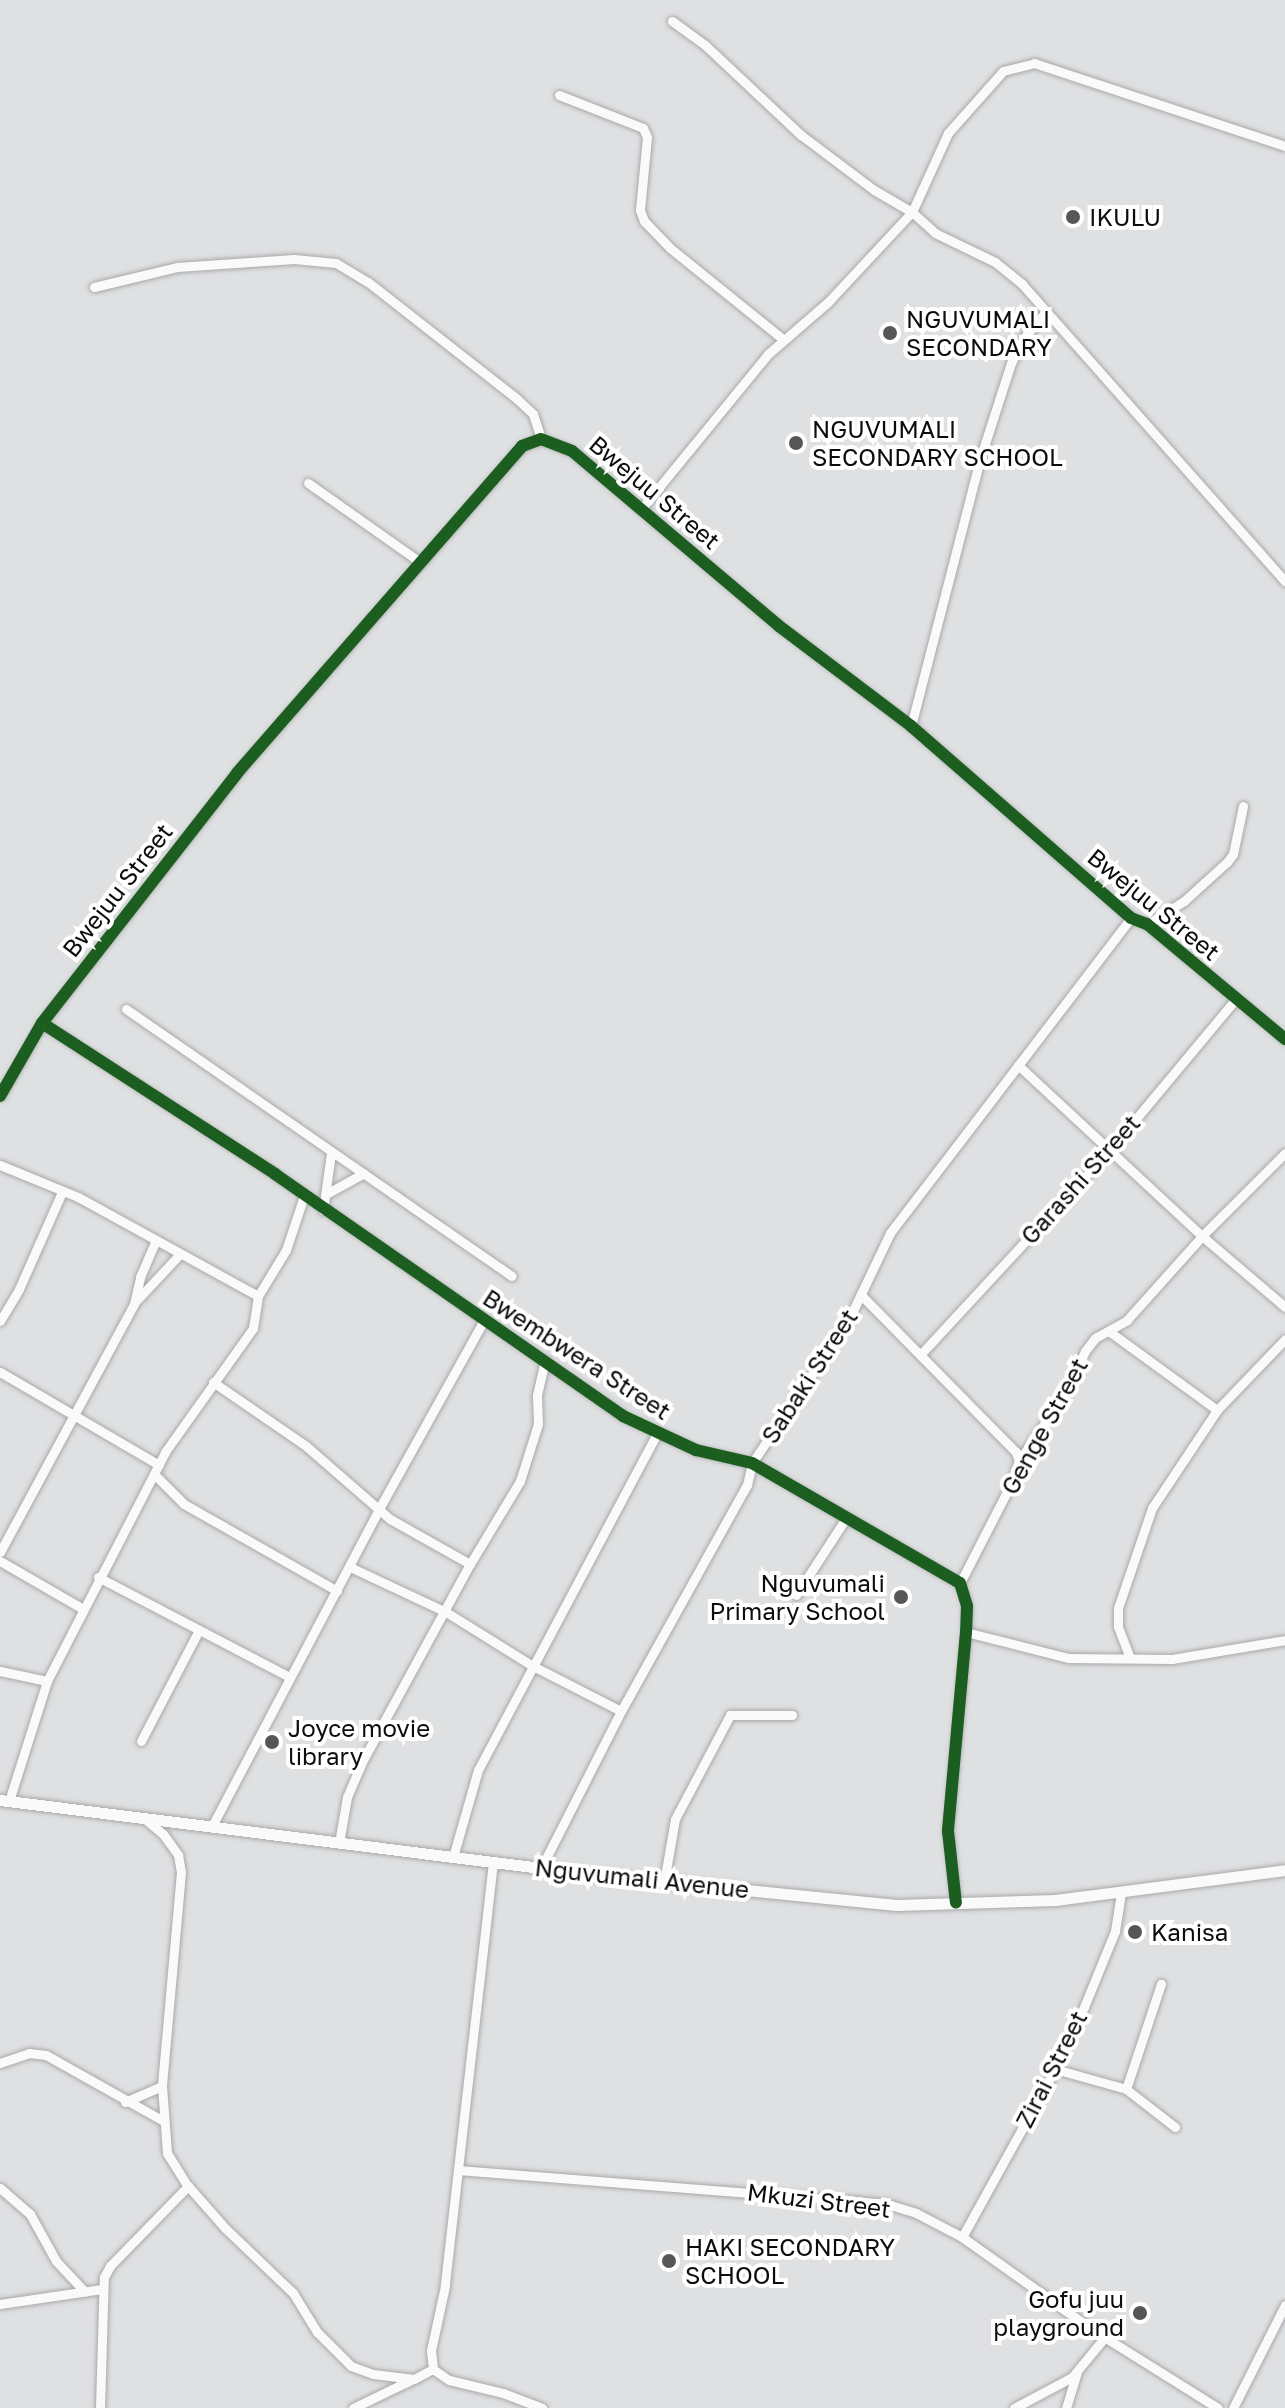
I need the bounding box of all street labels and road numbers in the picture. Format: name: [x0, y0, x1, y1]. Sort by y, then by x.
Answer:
street label: Bwejuu Street: [584, 429, 726, 555]
street label: Bwejuu Street: [56, 818, 178, 962]
street label: Bwejuu Street: [1082, 842, 1226, 966]
street label: Garashi Street: [1014, 1108, 1146, 1250]
street label: Bwembwera Street: [478, 1283, 676, 1425]
street label: Sabaki Street: [755, 1303, 863, 1449]
street label: Genge Street: [995, 1353, 1093, 1499]
street label: Nguvumali Avenue: [534, 1852, 750, 1904]
street label: Zirai Street: [1009, 2006, 1093, 2132]
street label: Mkuzi Street: [746, 2177, 892, 2223]

